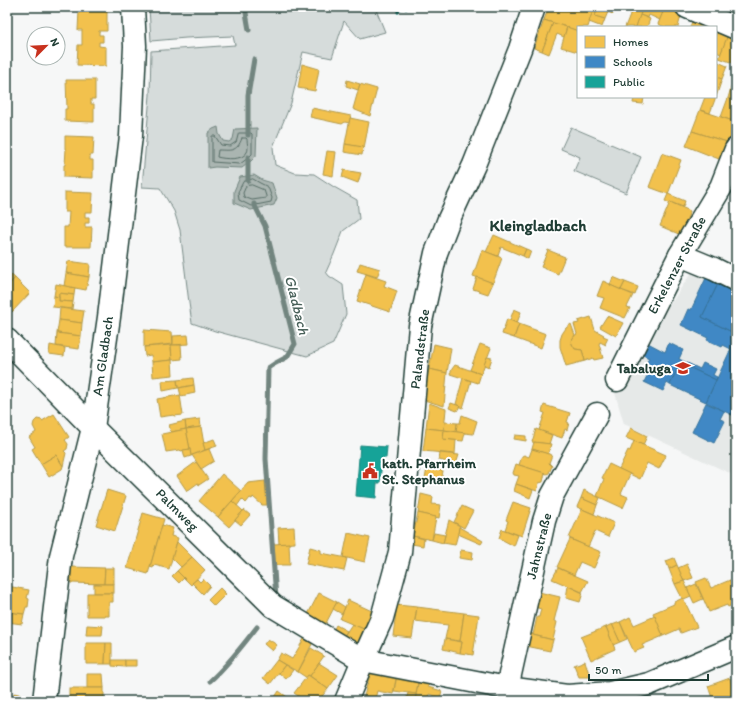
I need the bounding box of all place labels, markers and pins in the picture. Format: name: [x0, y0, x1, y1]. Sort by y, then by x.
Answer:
school or university icon: Tabaluga: [674, 359, 692, 377]
place label: Tabaluga: [616, 360, 672, 377]
place label: kath. Pfarrheim St. Stephanus: [382, 455, 477, 488]
public building icon: kath. Pfarrheim St. Stephanus: [361, 462, 379, 480]

